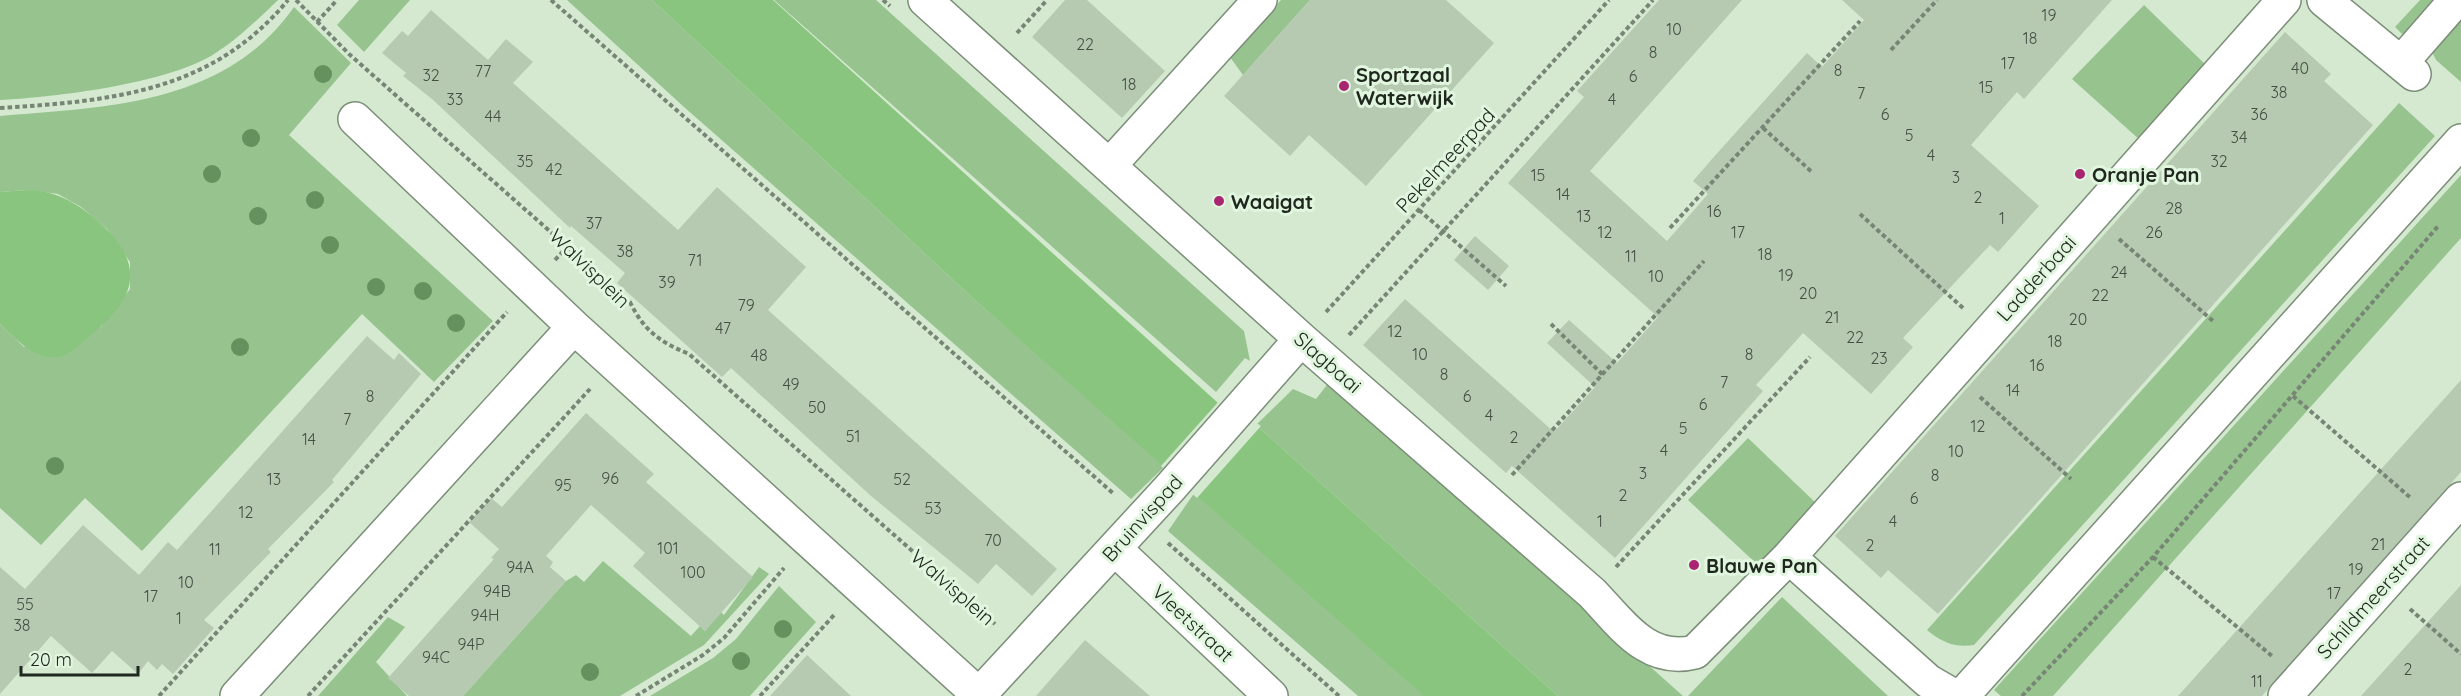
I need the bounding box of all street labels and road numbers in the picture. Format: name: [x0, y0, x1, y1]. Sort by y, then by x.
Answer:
street label: Pekelmeerpad: [1390, 102, 1500, 218]
street label: Walvisplein: [544, 223, 636, 313]
street label: Ladderbaai: [1991, 230, 2081, 326]
street label: Slagbaai: [1289, 326, 1367, 398]
street label: Bruinvispad: [1096, 469, 1188, 567]
street label: Schildmeerstraat: [2311, 530, 2435, 664]
street label: Walvisplein: [906, 544, 1000, 630]
street label: Vleetstraat: [1147, 579, 1239, 667]

